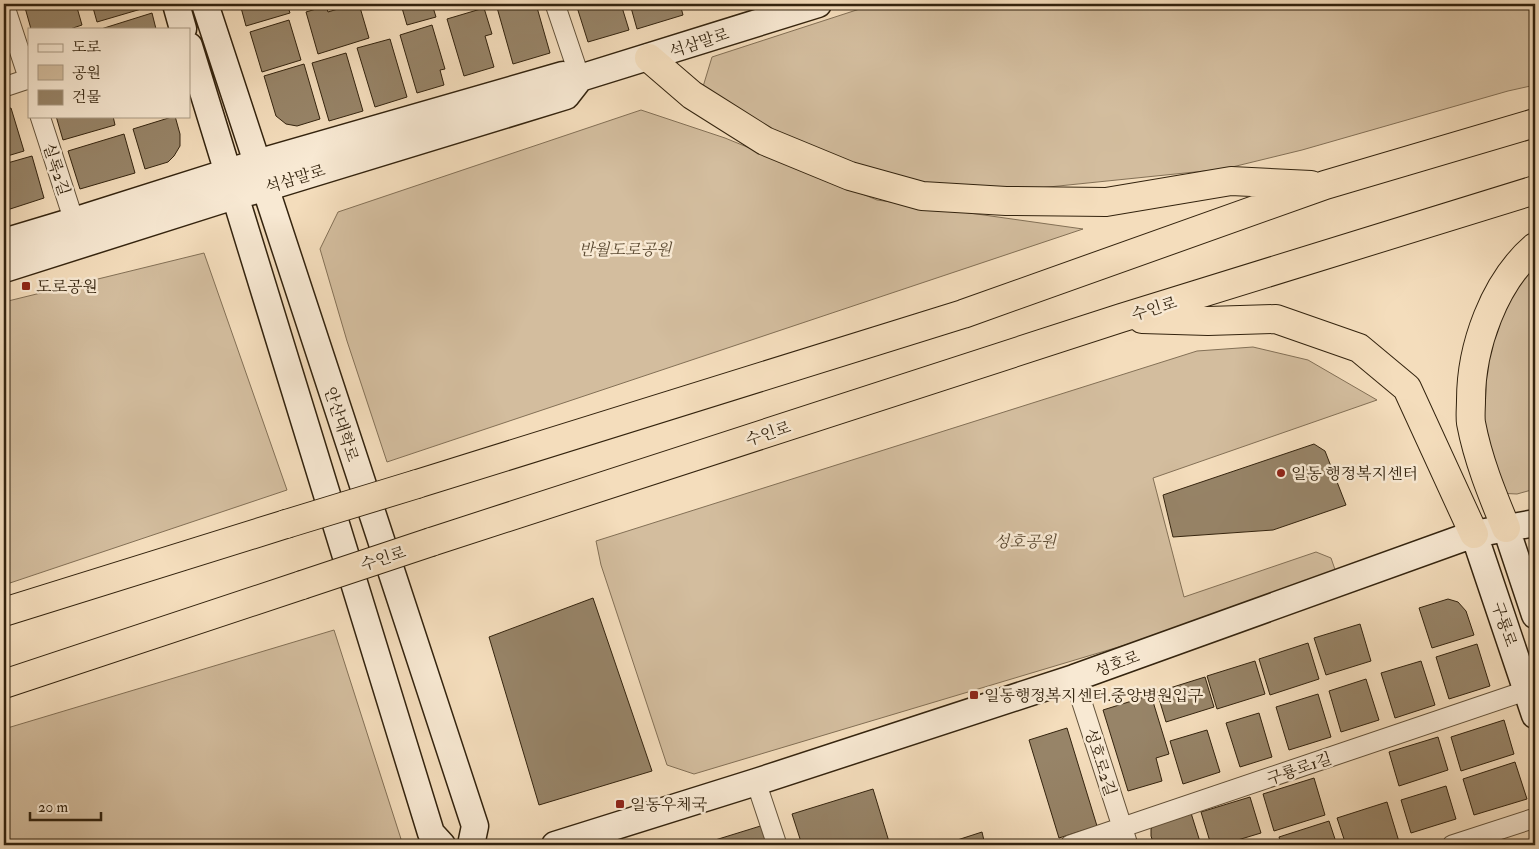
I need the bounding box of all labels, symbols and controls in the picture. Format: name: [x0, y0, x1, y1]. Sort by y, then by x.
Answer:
street label: 석삼말로: [667, 24, 732, 62]
legend: [28, 28, 190, 118]
text: 도로: [72, 38, 101, 57]
text: 공원: [72, 64, 101, 83]
text: 건물: [72, 88, 101, 107]
street label: 실록2길: [38, 140, 74, 198]
street label: 석삼말로: [263, 160, 328, 198]
park label: 반월도로공원: [579, 240, 673, 260]
place label: 도로공원: [36, 277, 98, 297]
marker: 도로공원: [20, 280, 32, 292]
street label: 수인로: [1129, 292, 1180, 325]
street label: 안산대학로: [320, 384, 363, 465]
street label: 수인로: [743, 417, 794, 451]
place label: 일동 행정복지센터: [1291, 464, 1418, 484]
marker: 일동 행정복지센터: [1275, 467, 1287, 479]
park label: 성호공원: [994, 532, 1057, 552]
street label: 수인로: [358, 542, 409, 576]
street label: 구룡로: [1487, 599, 1521, 650]
street label: 성호로: [1092, 646, 1143, 681]
place label: 일동행정복지센터.중앙병원입구: [984, 686, 1204, 706]
marker: 일동행정복지센터.중앙병원입구: [968, 689, 980, 701]
street label: 성호로2길: [1080, 726, 1120, 799]
street label: 구룡로1길: [1264, 748, 1335, 789]
scale bar: [30, 789, 101, 821]
place label: 일동우체국: [630, 795, 708, 815]
text: 20 m: [38, 798, 68, 817]
marker: 일동우체국: [614, 798, 626, 810]

